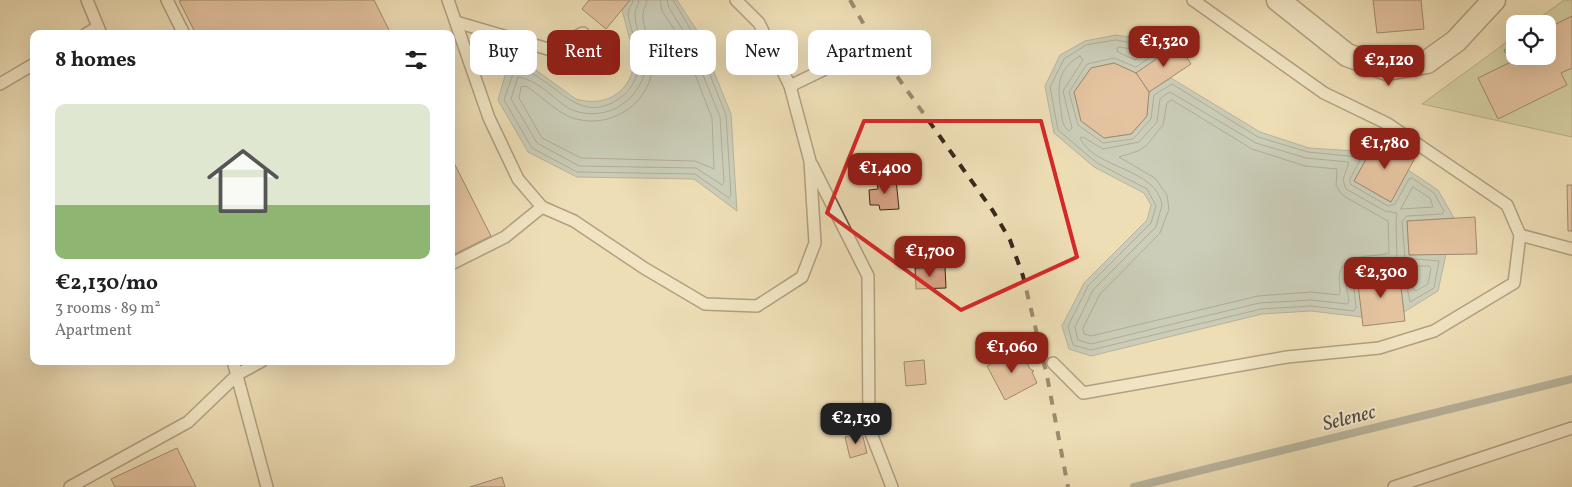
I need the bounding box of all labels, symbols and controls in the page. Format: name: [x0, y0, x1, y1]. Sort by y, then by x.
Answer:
map controls: [1506, 15, 1556, 65]
button: locate: [1506, 15, 1556, 65]
pin: €1,320: [1123, 26, 1205, 68]
chip: Buy: [470, 30, 537, 75]
chip: Rent: [547, 30, 620, 75]
chip: Filters: [630, 30, 716, 75]
chip: New: [726, 30, 798, 75]
chip: Apartment: [808, 30, 931, 75]
text: €1,320: [1140, 31, 1188, 53]
pin: €2,120: [1348, 44, 1430, 87]
text: 8 homes: [55, 46, 136, 75]
icon: filters: [402, 46, 430, 74]
text: €2,120: [1364, 50, 1414, 72]
pin: €1,780: [1344, 128, 1426, 170]
text: €1,780: [1361, 133, 1409, 155]
icon: home: [198, 136, 288, 226]
pin: €1,400: [844, 152, 926, 195]
text: €1,400: [859, 158, 911, 180]
pin: €1,700: [889, 236, 971, 278]
text: €1,700: [905, 241, 955, 263]
pin: €2,300: [1340, 256, 1422, 299]
text: €2,300: [1355, 262, 1407, 284]
text: €2,130/mo: [55, 269, 158, 298]
text: 3 rooms · 89 m²: [55, 298, 160, 320]
text: Apartment: [55, 320, 132, 342]
pin: €1,060: [971, 332, 1053, 374]
text: €1,060: [986, 337, 1038, 359]
water label: Selenec: [1320, 399, 1380, 439]
pin: €2,130: [815, 402, 897, 445]
text: €2,130: [832, 408, 880, 430]

